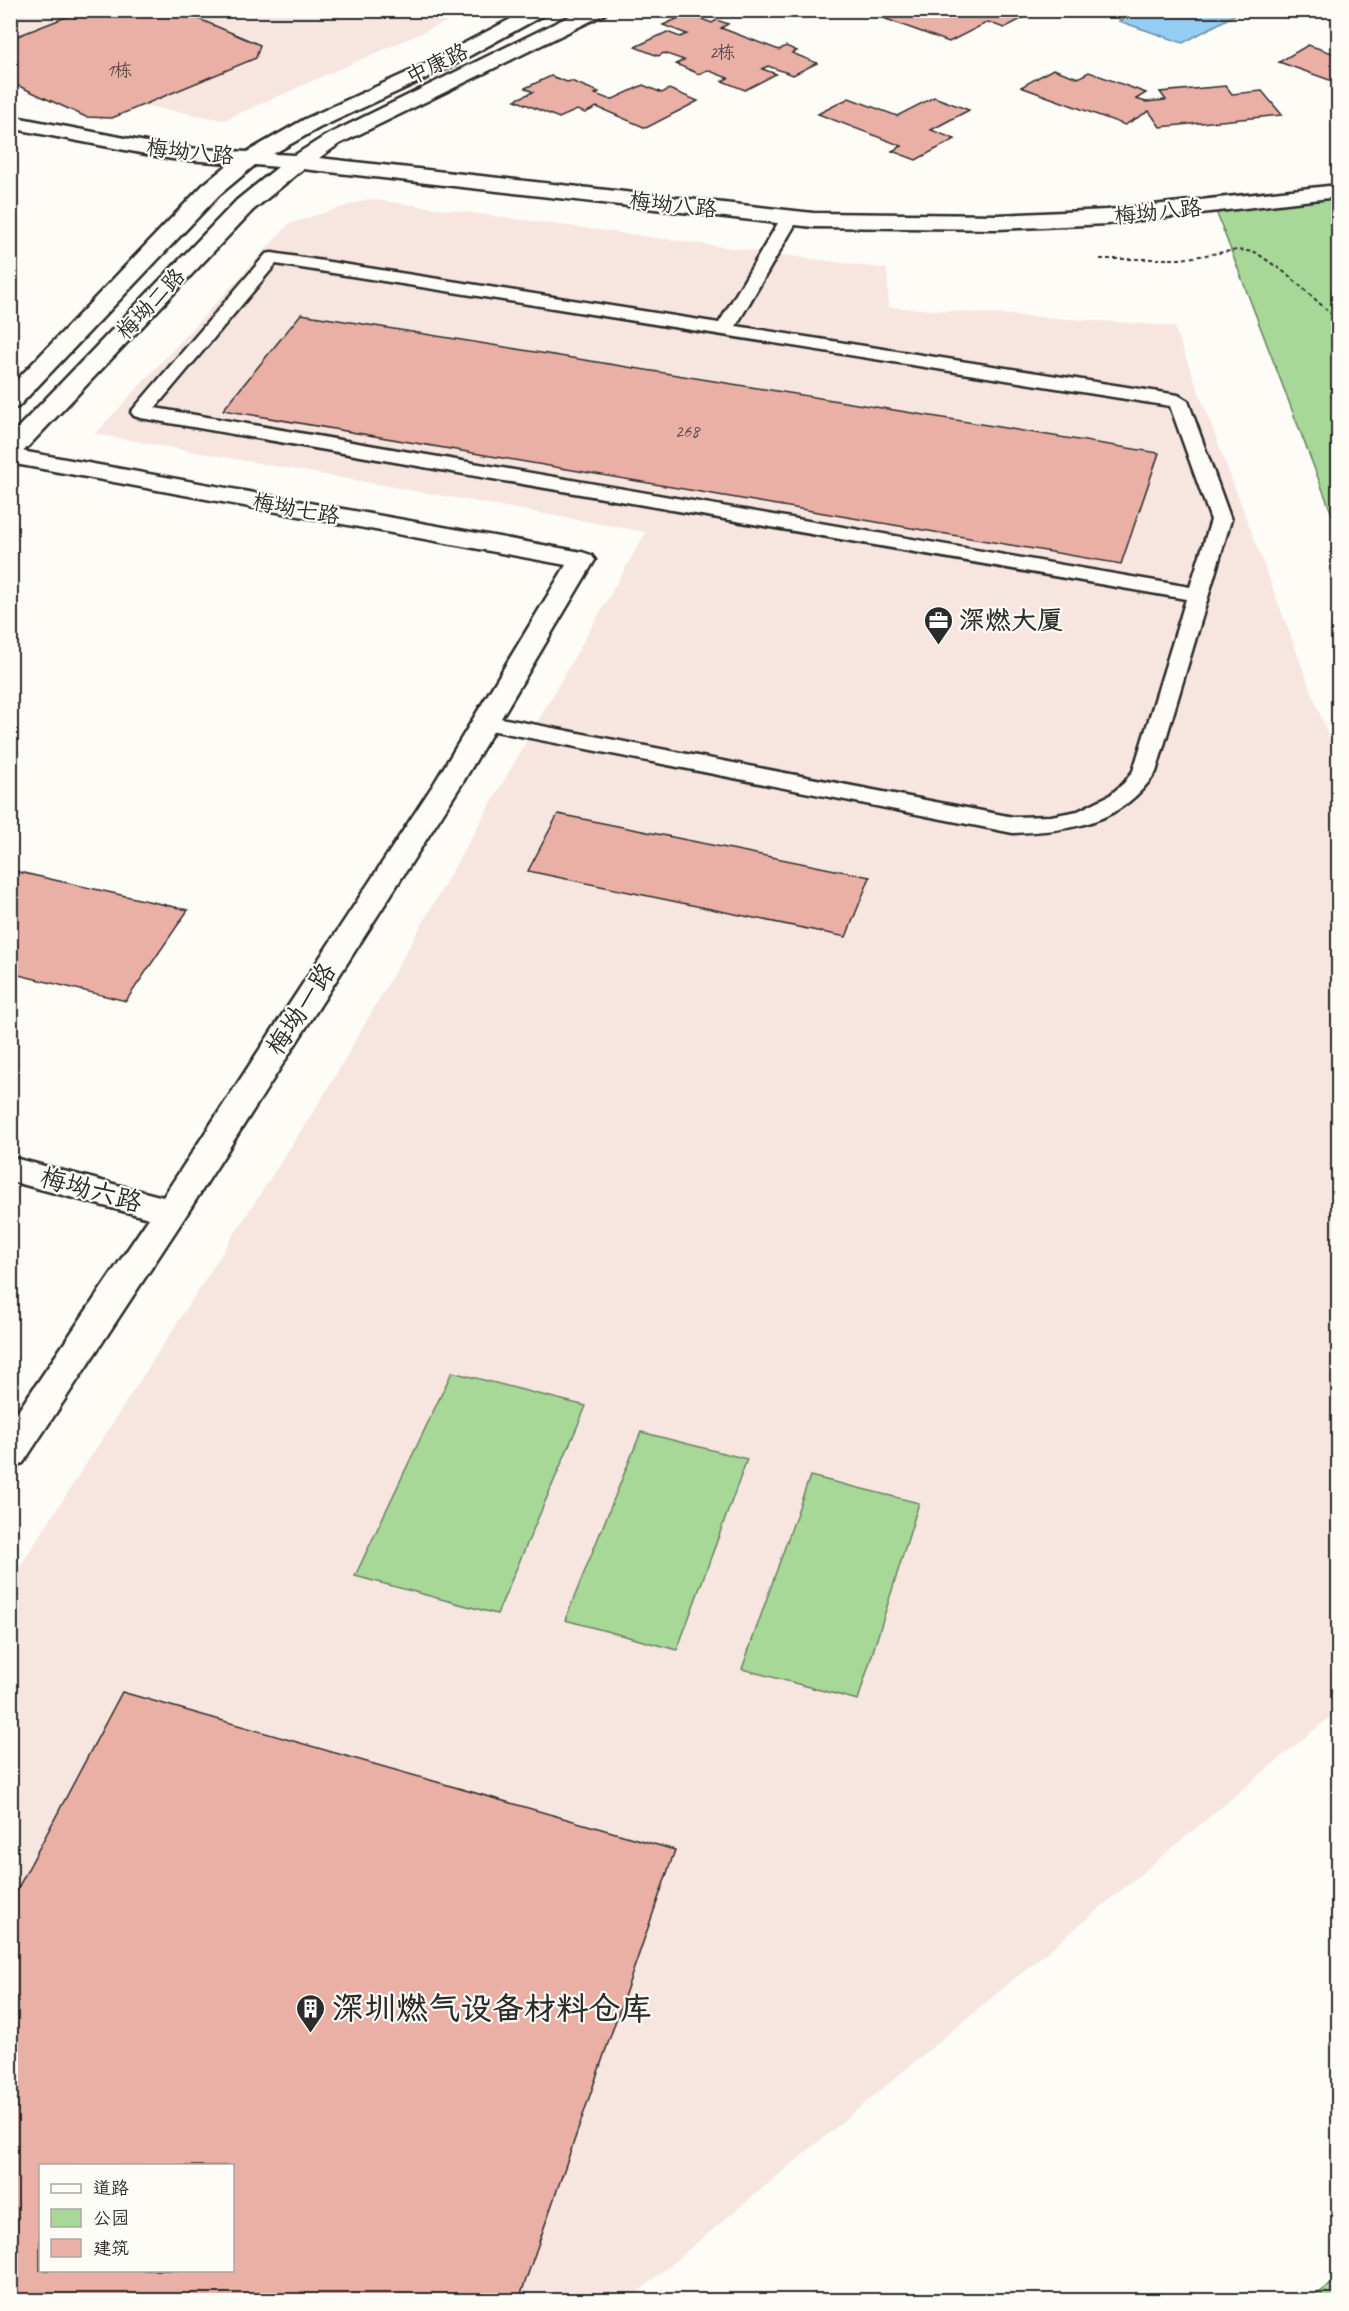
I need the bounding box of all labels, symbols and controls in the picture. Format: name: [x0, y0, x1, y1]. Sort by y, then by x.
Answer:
street label: 中康路: [401, 37, 473, 91]
house number: 2栋: [709, 41, 735, 63]
house number: 1栋: [106, 59, 132, 81]
street label: 梅坳八路: [145, 133, 235, 171]
street label: 梅坳八路: [628, 186, 718, 224]
street label: 梅坳八路: [1113, 193, 1203, 231]
street label: 梅坳二路: [111, 262, 191, 346]
house number: 268: [675, 420, 701, 442]
street label: 梅坳七路: [250, 488, 342, 530]
office icon: 深燃大厦: [922, 604, 954, 646]
place label: 深燃大厦: [959, 604, 1063, 637]
street label: 梅坳一路: [259, 956, 343, 1062]
street label: 梅坳六路: [36, 1161, 146, 1219]
place label: 深圳燃气设备材料仓库: [332, 1988, 652, 2029]
building icon: 深圳燃气设备材料仓库: [295, 1992, 327, 2034]
legend: [39, 2164, 234, 2272]
text: 道路: [93, 2177, 129, 2199]
text: 公园: [93, 2207, 129, 2229]
text: 建筑: [93, 2237, 129, 2259]

